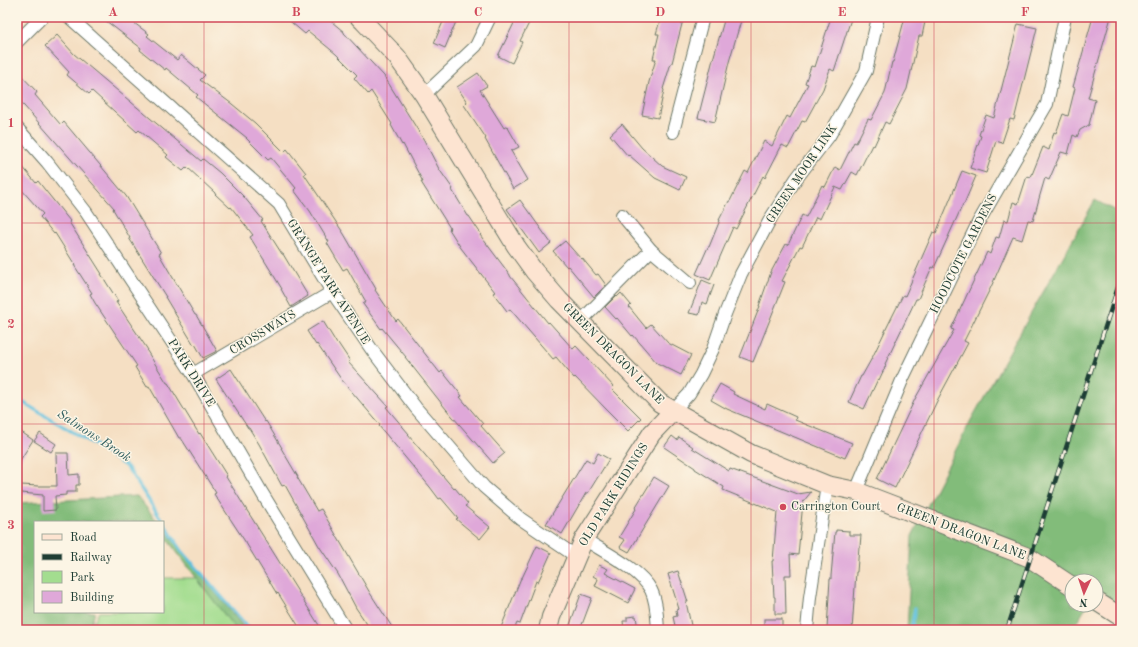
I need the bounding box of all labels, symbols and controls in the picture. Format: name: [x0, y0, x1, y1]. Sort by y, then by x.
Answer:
text: A: [108, 6, 118, 19]
text: B: [291, 6, 301, 19]
text: C: [474, 6, 482, 19]
text: D: [655, 6, 665, 19]
text: E: [838, 6, 847, 19]
text: F: [1021, 6, 1030, 19]
text: 1: [7, 117, 15, 130]
street label: GREEN MOOR LINK: [765, 122, 839, 226]
street label: HOODCOTE GARDENS: [929, 192, 999, 316]
street label: GRANGE PARK AVENUE: [284, 217, 372, 347]
street label: GREEN DRAGON LANE: [560, 301, 666, 407]
street label: CROSSWAYS: [228, 309, 298, 357]
text: 2: [7, 318, 15, 331]
street label: PARK DRIVE: [165, 337, 217, 409]
water label: Salmons Brook: [55, 407, 133, 465]
street label: OLD PARK RIDINGS: [577, 441, 651, 549]
place label: Carrington Court: [791, 501, 881, 513]
marker: Carrington Court: [778, 502, 788, 512]
street label: GREEN DRAGON LANE: [895, 502, 1027, 562]
text: 3: [7, 519, 15, 532]
legend: [34, 521, 164, 613]
text: Road: [70, 532, 97, 544]
text: Railway: [70, 552, 113, 564]
text: Park: [70, 572, 95, 584]
north arrow: [1064, 573, 1104, 613]
text: Building: [70, 592, 114, 604]
text: N: [1078, 596, 1088, 607]

